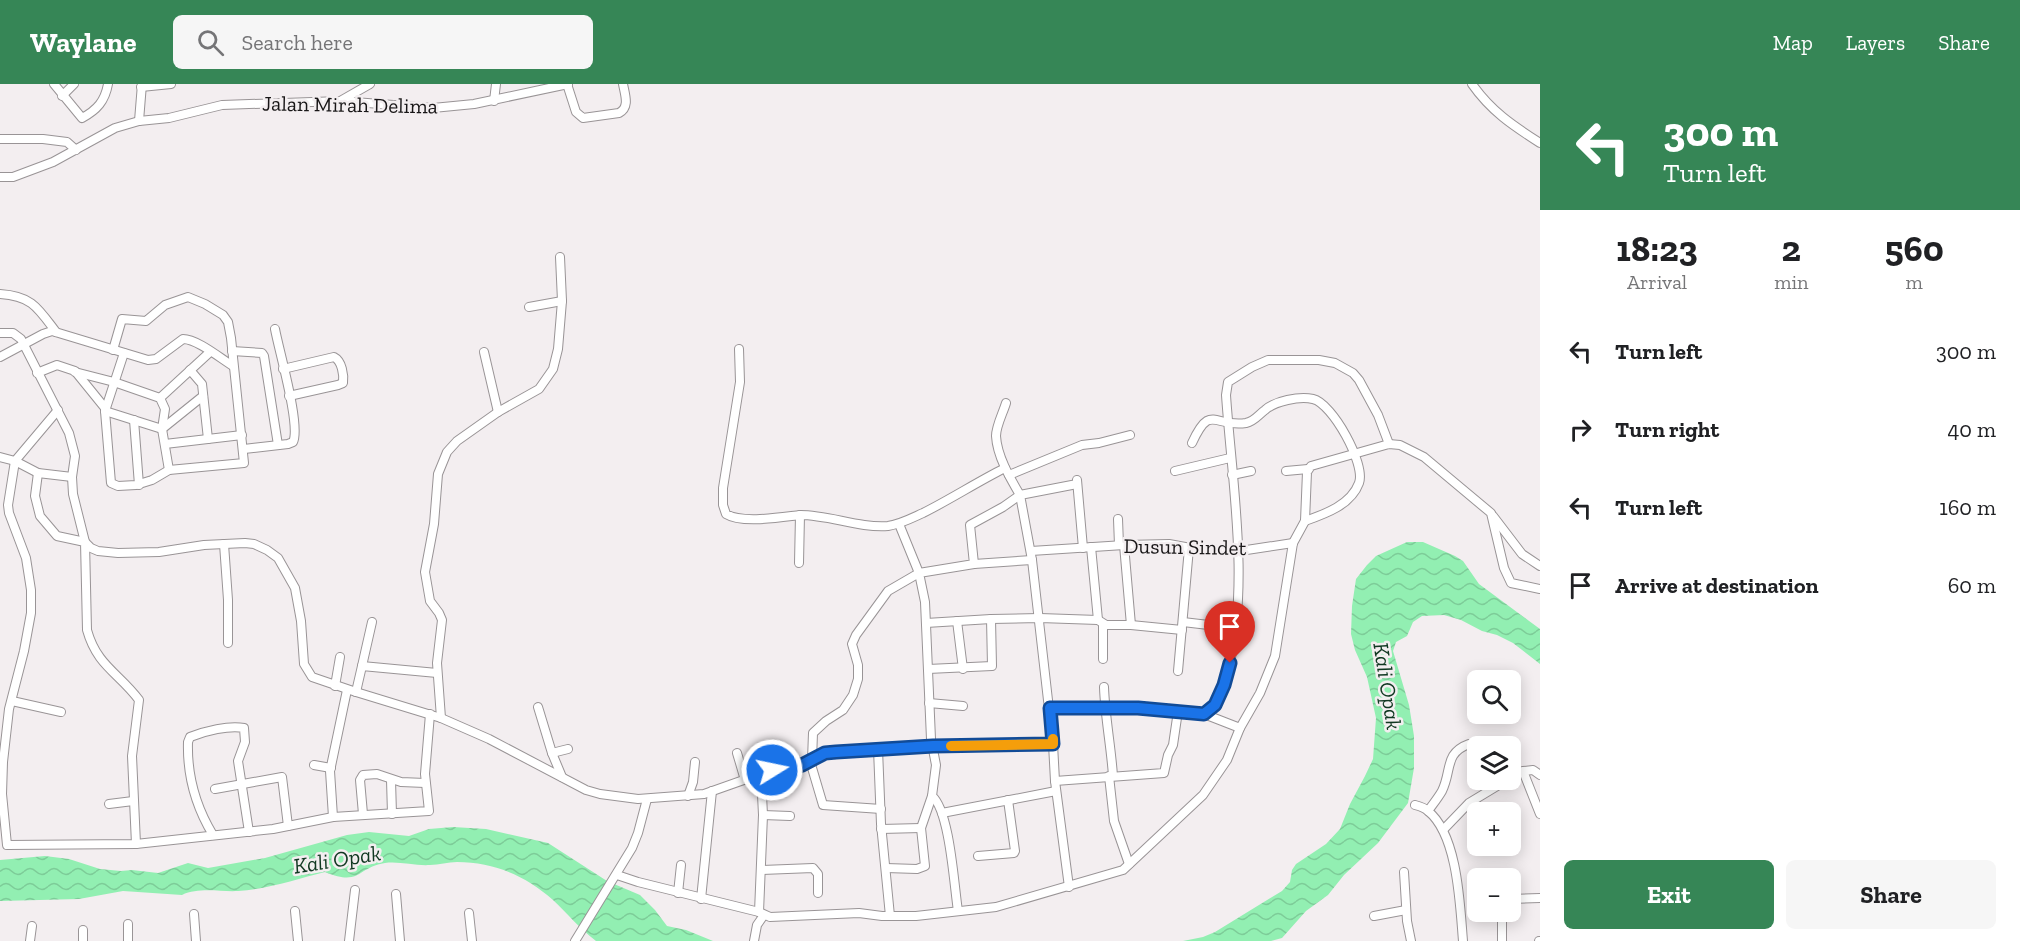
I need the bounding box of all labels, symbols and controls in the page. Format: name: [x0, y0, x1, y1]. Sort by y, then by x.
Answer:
search box: [173, 15, 593, 69]
text: Waylane: [30, 26, 137, 59]
icon: search: [194, 26, 227, 59]
text: Search here: [242, 29, 353, 56]
text: Map: [1773, 30, 1813, 55]
text: Layers: [1846, 30, 1905, 55]
text: Share: [1938, 30, 1990, 55]
street label: Jalan Mirah Delima: [262, 90, 438, 119]
text: 300 m: [1663, 106, 1778, 157]
icon: left: [1564, 108, 1642, 186]
text: Turn left: [1663, 157, 1766, 189]
text: 18:23: [1616, 227, 1698, 270]
text: 2: [1782, 227, 1801, 270]
text: 560: [1885, 227, 1944, 270]
text: Arrival: [1627, 270, 1687, 294]
text: min: [1774, 270, 1808, 294]
text: m: [1906, 270, 1923, 294]
icon: left: [1564, 335, 1597, 368]
text: Turn left: [1615, 338, 1702, 365]
text: 300 m: [1936, 338, 1996, 365]
icon: right: [1564, 413, 1597, 446]
text: Turn right: [1615, 416, 1719, 443]
text: 40 m: [1947, 416, 1996, 443]
icon: left: [1564, 491, 1597, 524]
text: Turn left: [1615, 494, 1702, 521]
text: 160 m: [1939, 494, 1996, 521]
street label: Dusun Sindet: [1123, 533, 1247, 560]
icon: arrive: [1564, 569, 1597, 602]
text: Arrive at destination: [1615, 572, 1818, 599]
text: 60 m: [1948, 572, 1996, 599]
pin: [1204, 601, 1255, 663]
icon: arrive: [1213, 610, 1246, 643]
water label: Kali Opak: [1367, 640, 1408, 732]
map controls: [1467, 670, 1521, 922]
button: search: [1467, 670, 1521, 724]
button: layers: [1467, 736, 1521, 790]
position arrow: [740, 738, 804, 802]
button: +: [1467, 802, 1521, 856]
water label: Kali Opak: [291, 839, 383, 880]
button: Exit: [1564, 860, 1774, 929]
button: Share: [1786, 860, 1996, 929]
button: −: [1467, 868, 1521, 922]

